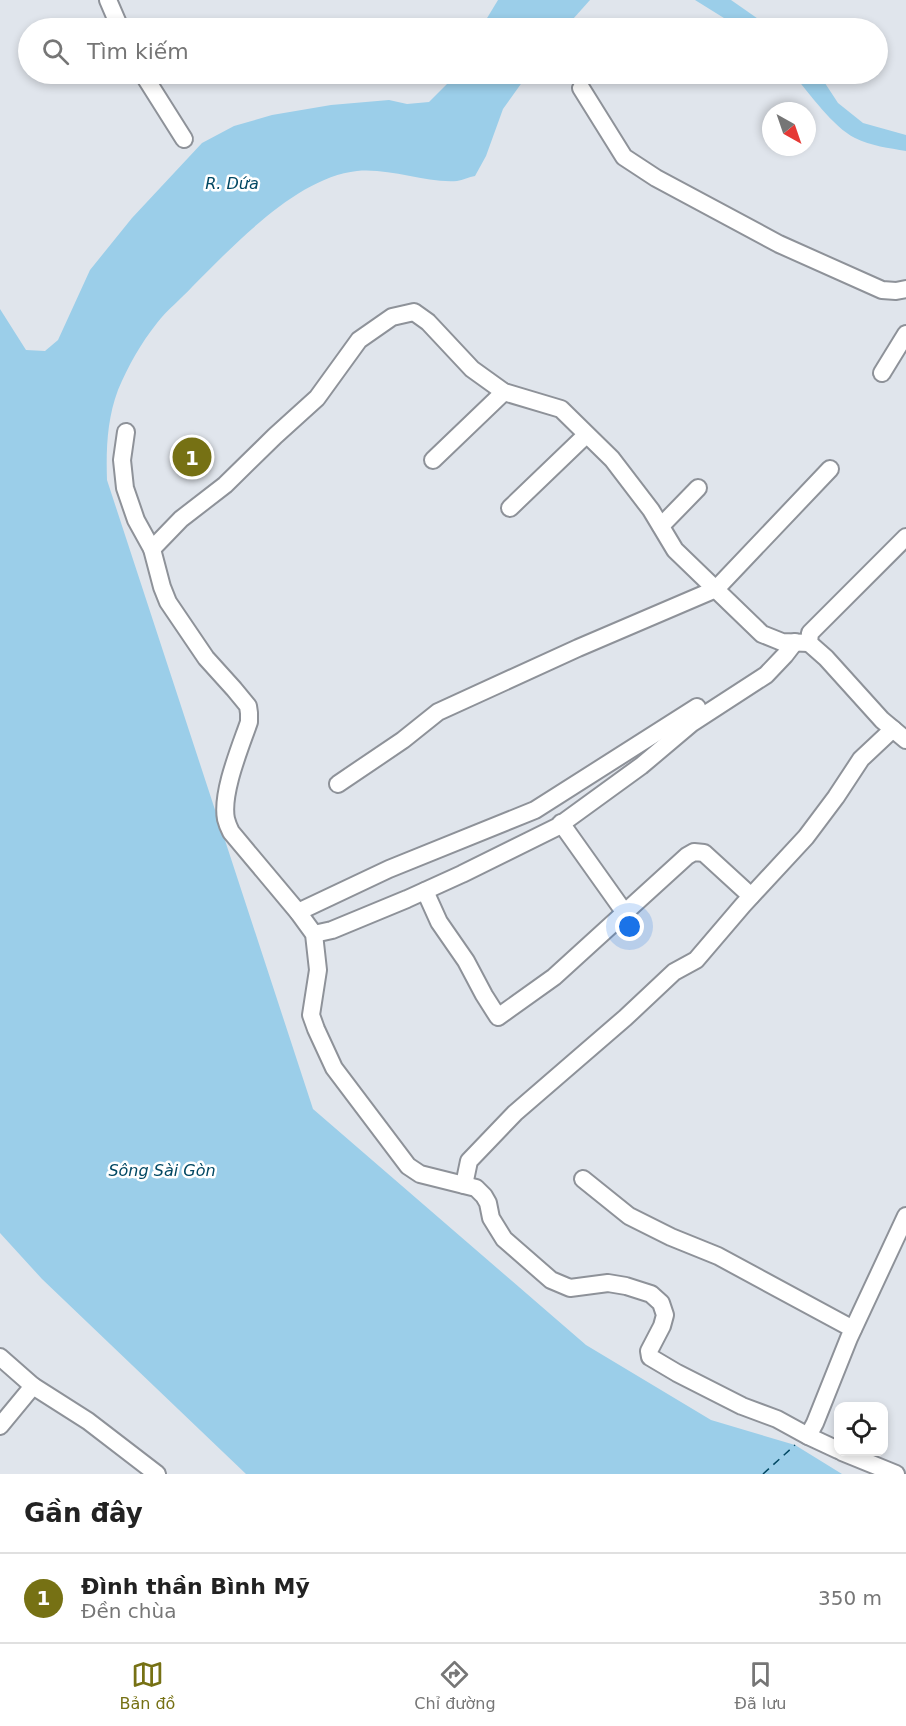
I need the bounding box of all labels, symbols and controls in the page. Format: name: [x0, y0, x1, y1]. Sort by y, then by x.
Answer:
search box: [18, 18, 888, 84]
icon: search: [39, 35, 72, 68]
text: Tìm kiếm: [87, 39, 189, 64]
north arrow: [762, 102, 816, 156]
water label: R. Dứa: [205, 174, 259, 193]
pin: 1: [172, 434, 212, 480]
your location: [615, 912, 644, 941]
water label: Sông Sài Gòn: [108, 1161, 216, 1180]
map controls: [834, 1402, 888, 1456]
button: locate: [834, 1402, 888, 1456]
text: Gần đây: [24, 1498, 143, 1528]
text: Đình thần Bình Mỹ: [81, 1574, 310, 1599]
text: 1: [37, 1586, 50, 1610]
text: 350 m: [818, 1586, 882, 1610]
text: Đền chùa: [81, 1599, 176, 1623]
tab: Bản đồ: [119, 1658, 175, 1713]
tab: Chỉ đường: [414, 1658, 496, 1713]
tab: Đã lưu: [734, 1658, 787, 1713]

